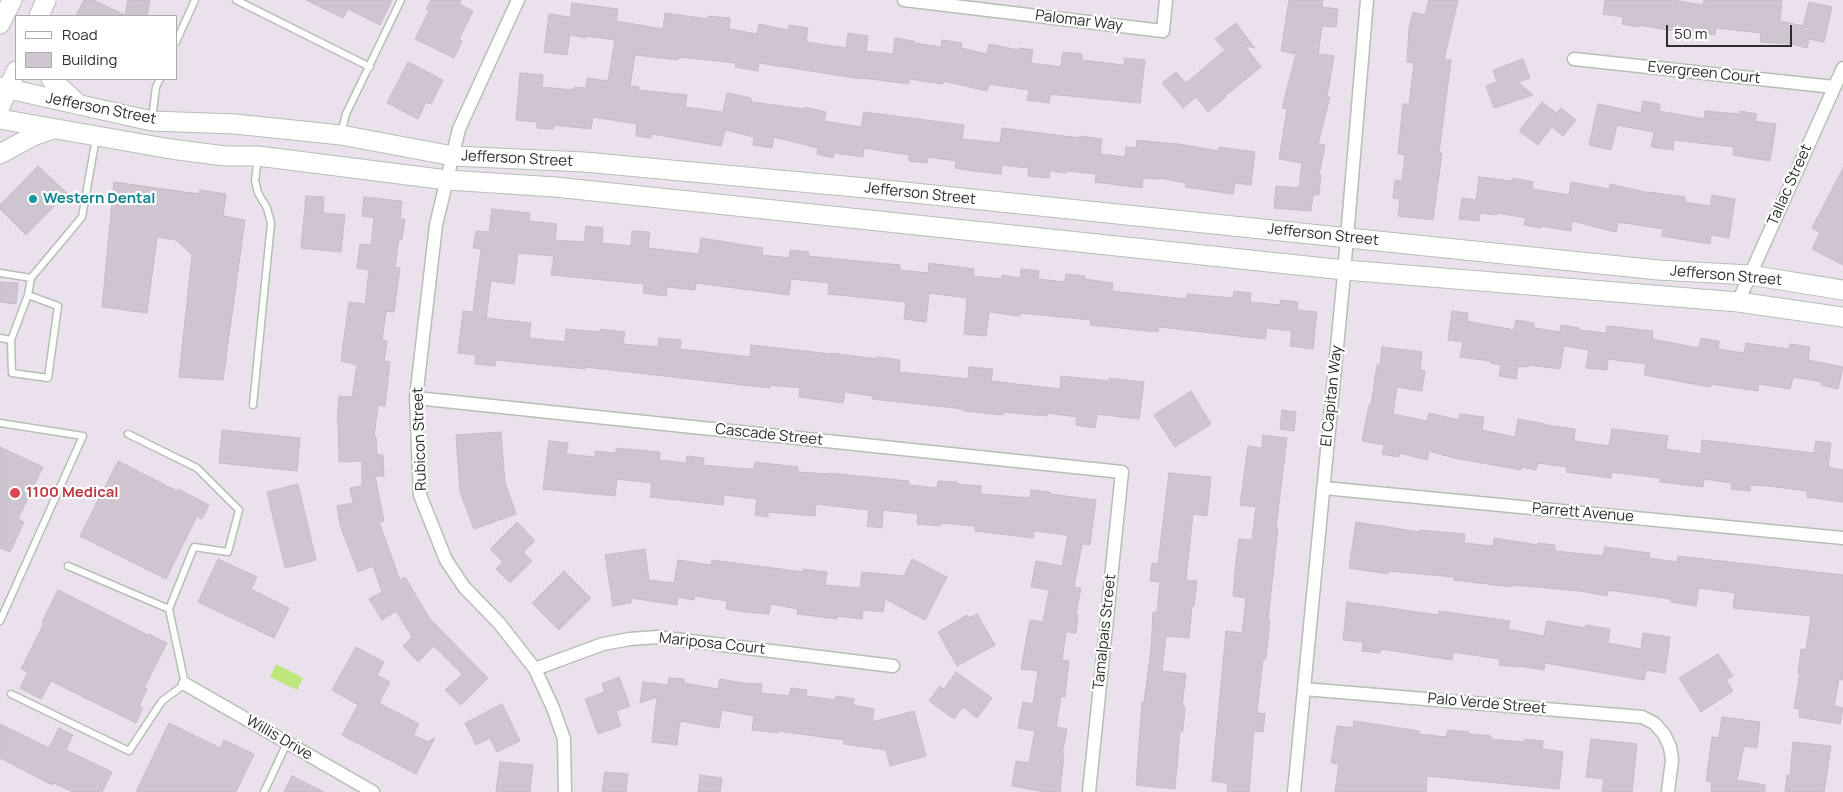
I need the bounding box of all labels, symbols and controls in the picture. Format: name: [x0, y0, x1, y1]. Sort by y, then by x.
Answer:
street label: Palomar Way: [1034, 7, 1124, 35]
legend: [15, 15, 178, 80]
scale bar: [1668, 15, 1794, 47]
text: 50 m: [1674, 23, 1708, 44]
text: Road: [62, 24, 98, 45]
text: Building: [62, 49, 117, 70]
street label: Evergreen Court: [1647, 58, 1761, 88]
street label: Jefferson Street: [44, 89, 158, 129]
street label: Tallac Street: [1764, 142, 1816, 228]
street label: Jefferson Street: [461, 147, 573, 171]
street label: Jefferson Street: [863, 179, 977, 209]
place label: Western Dental: [43, 190, 155, 208]
marker: Western Dental: [27, 193, 39, 205]
street label: Jefferson Street: [1266, 220, 1380, 250]
street label: Jefferson Street: [1669, 262, 1783, 290]
street label: El Capitan Way: [1318, 344, 1346, 448]
street label: Rubicon Street: [409, 387, 431, 491]
street label: Cascade Street: [714, 420, 824, 450]
place label: 1100 Medical: [26, 484, 119, 502]
marker: 1100 Medical: [8, 486, 22, 500]
street label: Parrett Avenue: [1531, 500, 1635, 526]
street label: Tamalpais Street: [1090, 573, 1120, 691]
street label: Mariposa Court: [658, 629, 766, 659]
street label: Palo Verde Street: [1427, 690, 1547, 718]
street label: Willis Drive: [243, 712, 315, 764]

